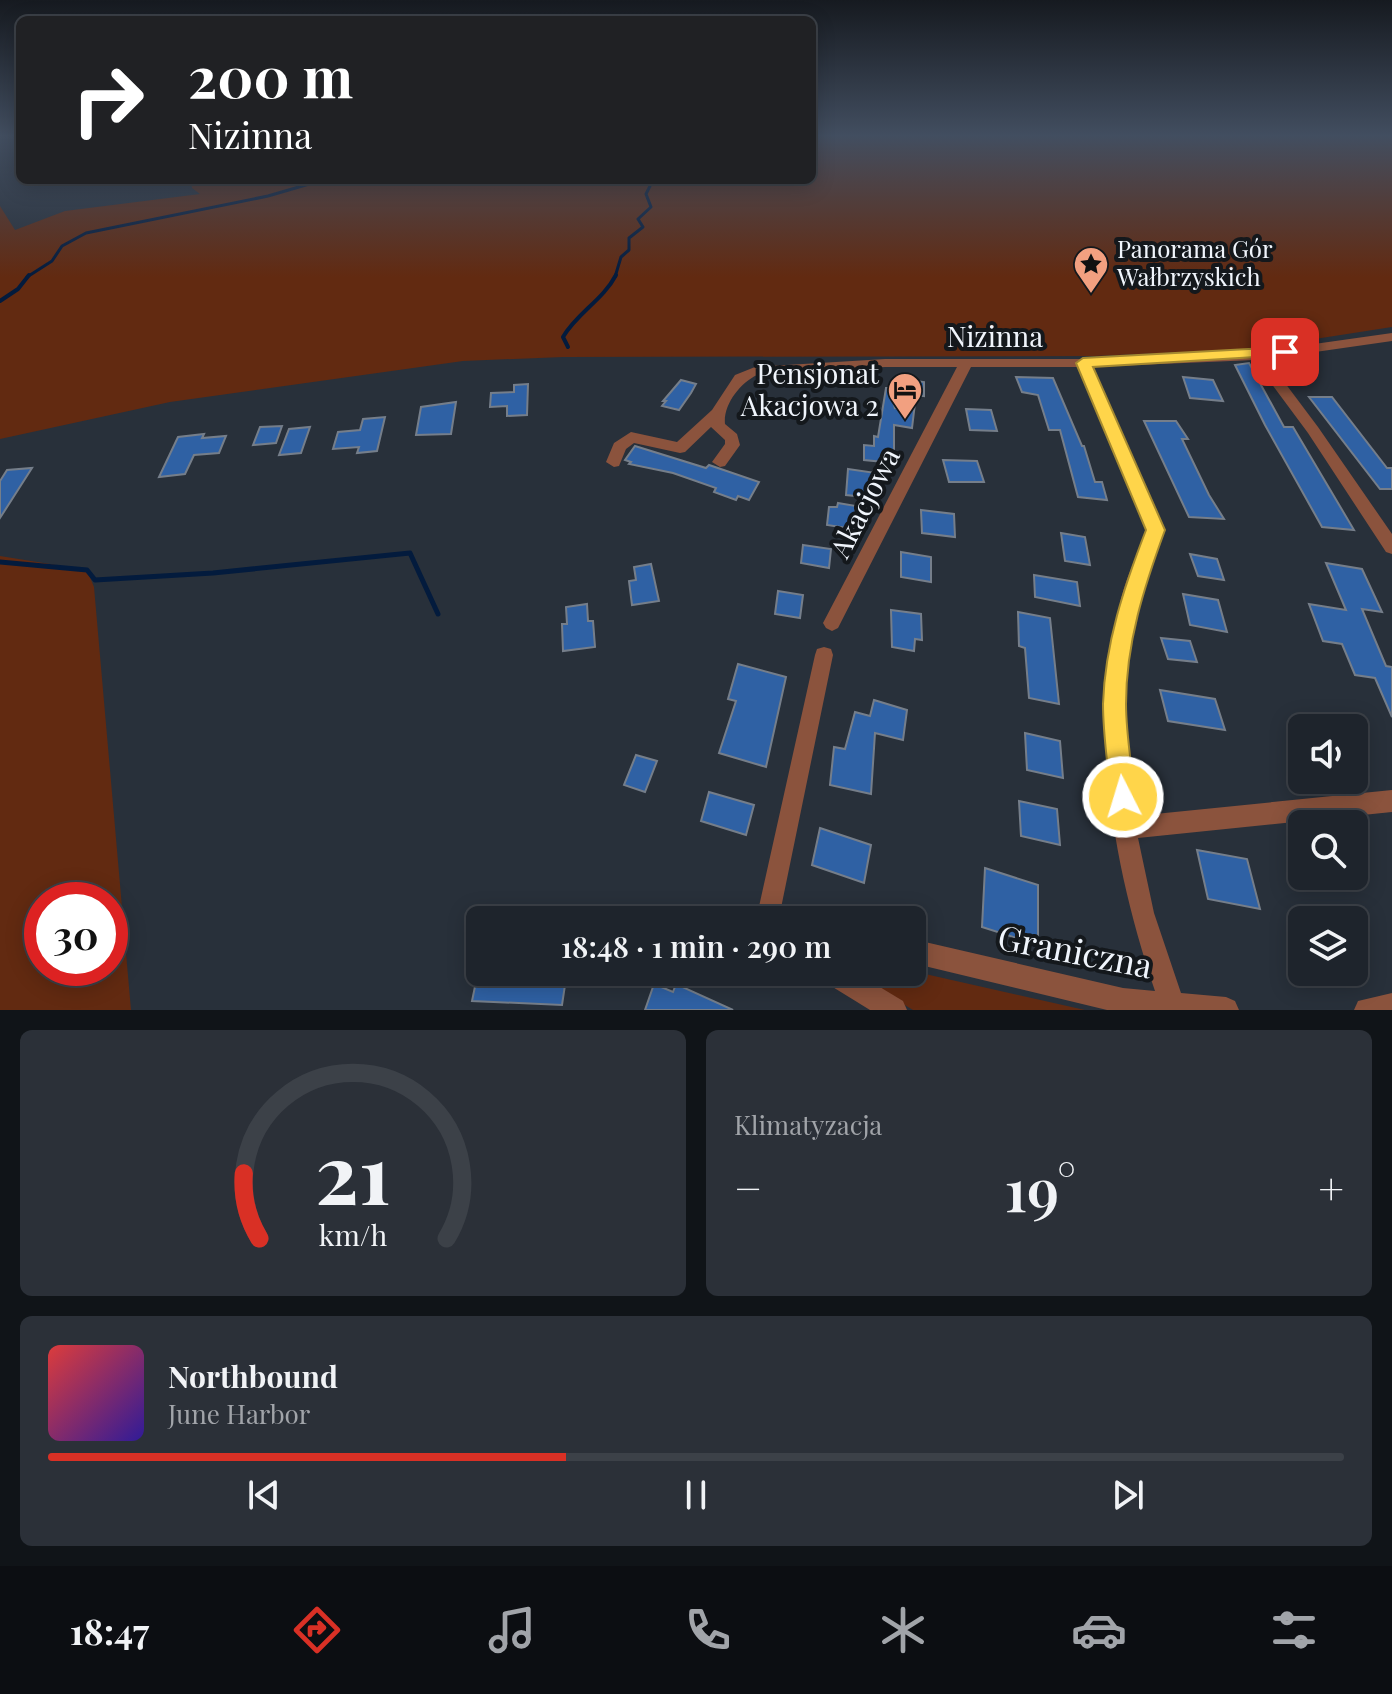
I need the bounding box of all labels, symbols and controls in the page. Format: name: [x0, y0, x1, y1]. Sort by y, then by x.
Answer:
text: 200 m: [188, 38, 353, 113]
icon: right: [56, 48, 160, 152]
text: Nizinna: [188, 110, 312, 158]
place label: Panorama Gór Wałbrzyskich: [1116, 232, 1273, 292]
place icon: Panorama Gór Wałbrzyskich: [1072, 245, 1110, 295]
street label: Nizinna: [947, 317, 1043, 354]
pin: [1251, 318, 1319, 386]
icon: arrive: [1263, 330, 1307, 374]
place label: Pensjonat Akacjowa 2: [740, 354, 880, 423]
hotel icon: Pensjonat Akacjowa 2: [886, 371, 924, 421]
street label: Akacjowa: [820, 441, 907, 564]
map controls: [1288, 714, 1368, 986]
button: sound: [1288, 714, 1368, 794]
position arrow: [1081, 755, 1165, 839]
button: search: [1288, 810, 1368, 890]
speed limit sign: 30: [24, 882, 128, 986]
button: layers: [1288, 906, 1368, 986]
street label: Graniczna: [994, 913, 1156, 988]
text: 18:48 · 1 min · 290 m: [561, 926, 831, 966]
text: Klimatyzacja: [734, 1107, 882, 1142]
text: 21: [315, 1115, 391, 1226]
text: 19°: [1004, 1147, 1076, 1227]
text: −: [734, 1157, 762, 1216]
text: +: [1318, 1157, 1344, 1216]
text: km/h: [319, 1215, 387, 1253]
text: Northbound: [168, 1356, 338, 1396]
text: June Harbor: [168, 1396, 310, 1431]
icon: previous: [242, 1473, 286, 1517]
icon: pause: [674, 1473, 718, 1517]
icon: next: [1106, 1473, 1150, 1517]
icon: directions: [289, 1602, 345, 1658]
icon: music: [484, 1602, 540, 1658]
icon: phone: [680, 1602, 736, 1658]
icon: climate: [875, 1602, 931, 1658]
icon: car: [1071, 1602, 1127, 1658]
icon: filters: [1266, 1602, 1322, 1658]
text: 18:47: [70, 1606, 149, 1654]

